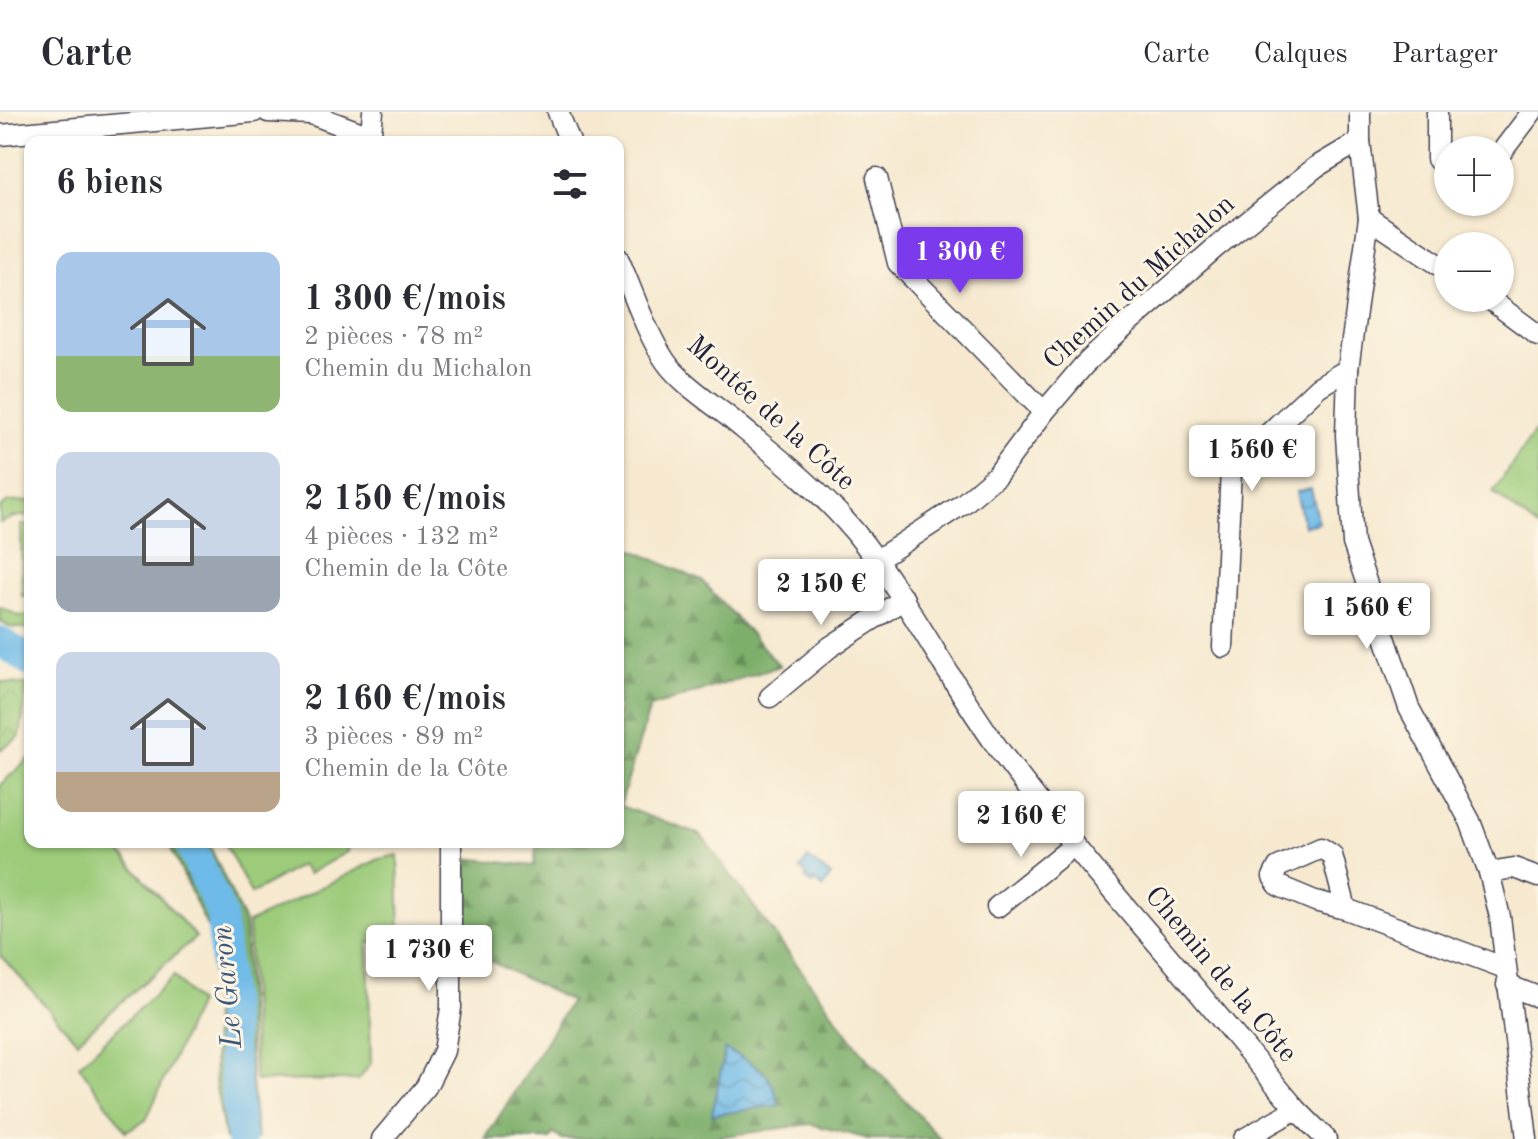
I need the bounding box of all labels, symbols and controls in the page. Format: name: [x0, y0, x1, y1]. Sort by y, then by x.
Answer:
text: Carte: [40, 36, 133, 74]
text: Carte: [1143, 41, 1210, 69]
text: Calques: [1254, 41, 1348, 69]
text: Partager: [1392, 41, 1498, 69]
map controls: [1434, 136, 1514, 312]
button: +: [1434, 136, 1514, 216]
icon: filters: [548, 162, 592, 206]
text: 6 biens: [56, 167, 163, 201]
street label: Chemin du Michalon: [1039, 190, 1241, 376]
pin: 1 300 €: [886, 227, 1034, 295]
button: −: [1434, 232, 1514, 312]
text: 1 300 €: [915, 240, 1005, 266]
text: 1 300 €/mois: [304, 283, 506, 317]
icon: home: [120, 284, 216, 380]
text: 2 pièces · 78 m²: [304, 324, 483, 350]
street label: Montée de la Côte: [680, 331, 860, 497]
text: Chemin du Michalon: [304, 356, 532, 382]
pin: 1 560 €: [1178, 425, 1326, 493]
text: 1 560 €: [1207, 438, 1297, 464]
text: 2 150 €/mois: [304, 483, 506, 517]
icon: home: [120, 484, 216, 580]
text: 4 pièces · 132 m²: [304, 524, 498, 550]
text: Chemin de la Côte: [304, 556, 508, 582]
pin: 2 150 €: [747, 559, 895, 627]
text: 2 150 €: [776, 572, 866, 598]
pin: 1 560 €: [1293, 583, 1441, 651]
text: 1 560 €: [1322, 596, 1412, 622]
text: 2 160 €/mois: [304, 683, 506, 717]
icon: home: [120, 684, 216, 780]
text: 3 pièces · 89 m²: [304, 724, 483, 750]
text: Chemin de la Côte: [304, 756, 508, 782]
pin: 2 160 €: [947, 791, 1095, 859]
text: 2 160 €: [976, 804, 1066, 830]
street label: Chemin de la Côte: [1139, 882, 1301, 1068]
water label: Le Garon: [208, 924, 248, 1051]
pin: 1 730 €: [355, 925, 503, 993]
text: 1 730 €: [384, 938, 474, 964]

